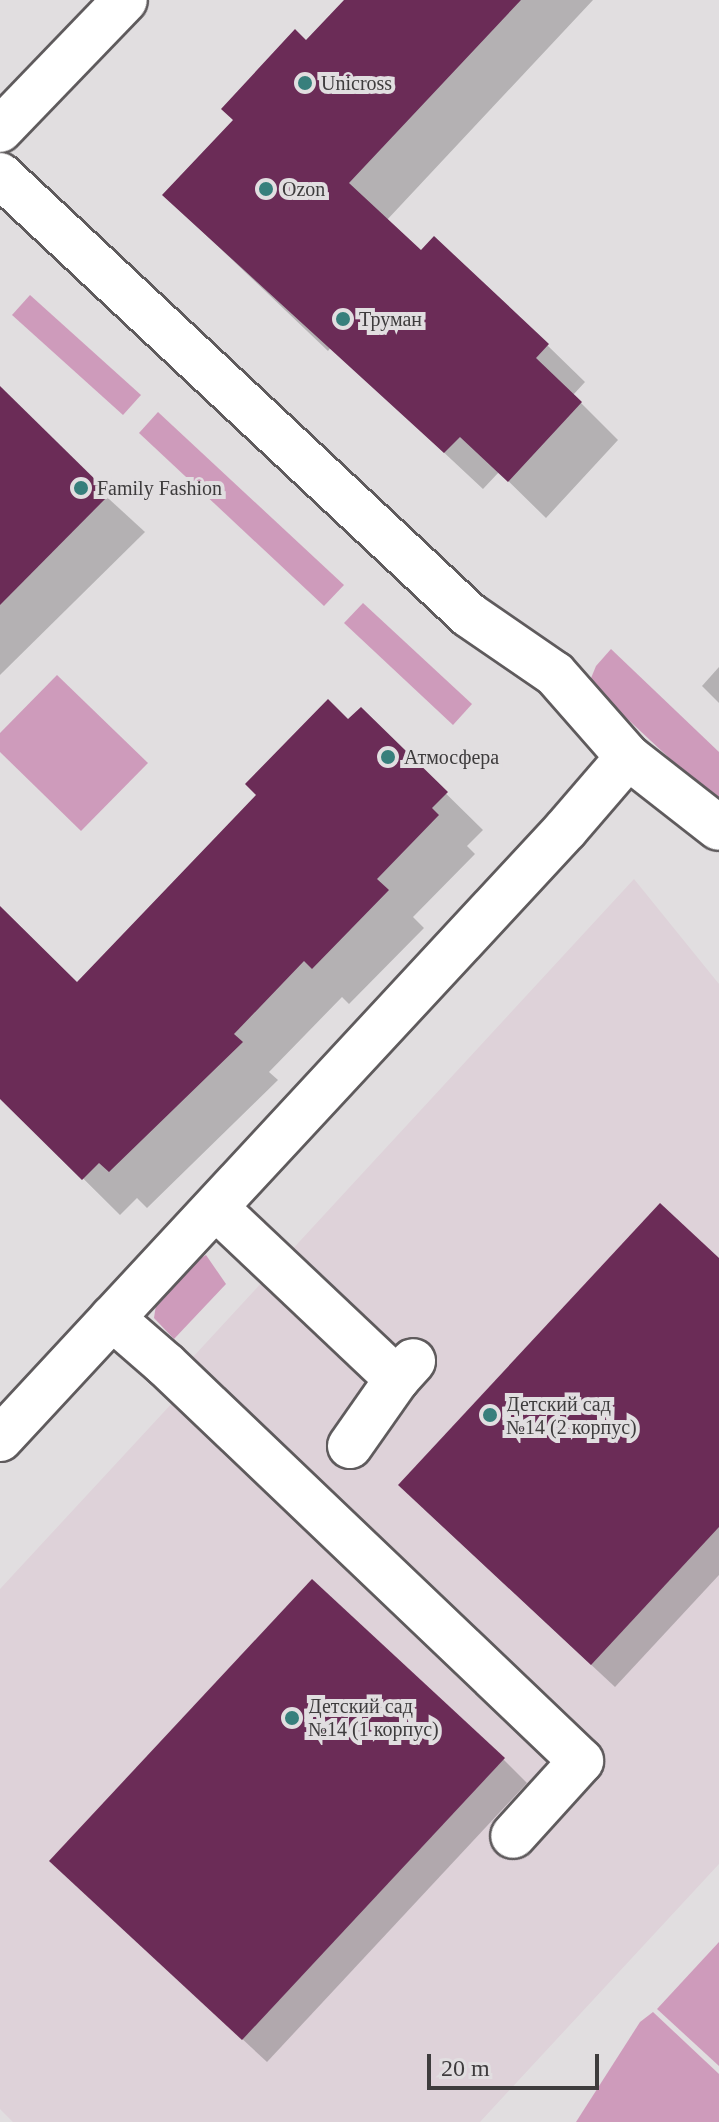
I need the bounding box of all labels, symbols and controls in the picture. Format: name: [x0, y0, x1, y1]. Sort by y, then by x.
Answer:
place label: Unicross: [321, 71, 392, 95]
marker: Unicross: [296, 74, 314, 92]
place label: Ozon: [282, 177, 325, 201]
marker: Ozon: [257, 180, 275, 198]
place label: Труман: [359, 307, 422, 331]
marker: Труман: [334, 310, 352, 328]
place label: Family Fashion: [97, 476, 222, 500]
marker: Family Fashion: [72, 479, 90, 497]
place label: Атмосфера: [404, 745, 499, 769]
marker: Атмосфера: [379, 748, 397, 766]
place label: Детский сад №14 (2 корпус): [506, 1392, 637, 1439]
marker: Детский сад №14 (2 корпус): [481, 1406, 499, 1424]
place label: Детский сад №14 (1 корпус): [308, 1694, 439, 1741]
marker: Детский сад №14 (1 корпус): [283, 1709, 301, 1727]
scale bar: [431, 2038, 603, 2088]
text: 20 m: [441, 2055, 490, 2081]

